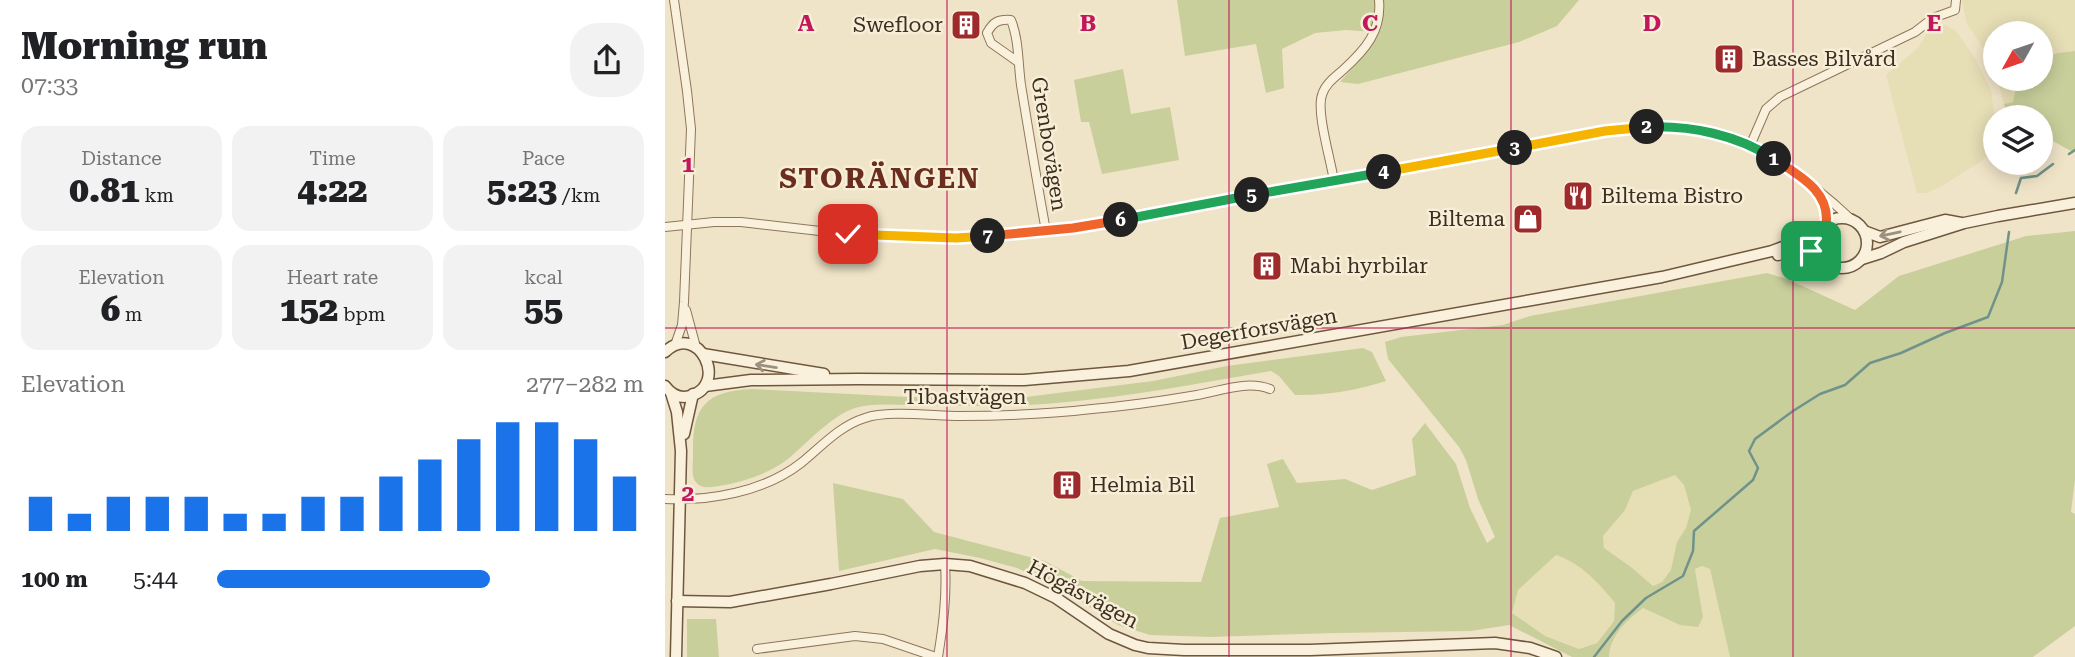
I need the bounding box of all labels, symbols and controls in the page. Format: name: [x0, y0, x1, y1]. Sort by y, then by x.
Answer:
building icon: Swefloor: [949, 8, 983, 42]
text: A: [798, 10, 815, 37]
text: B: [1080, 10, 1096, 37]
text: C: [1362, 10, 1378, 37]
text: D: [1643, 10, 1661, 37]
text: E: [1927, 10, 1941, 37]
place label: Swefloor: [853, 13, 943, 37]
north arrow: [1983, 21, 2053, 91]
map controls: [1983, 21, 2053, 175]
button: share: [570, 23, 644, 97]
text: Morning run: [21, 24, 268, 68]
building icon: Basses Bilvård: [1712, 42, 1746, 76]
place label: Basses Bilvård: [1752, 47, 1897, 71]
text: 07:33: [21, 72, 78, 99]
street label: Grenbovägen: [1027, 75, 1072, 213]
button: layers: [1983, 105, 2053, 175]
pin: 2: [1629, 110, 1665, 144]
text: 2: [1641, 115, 1652, 138]
pin: 3: [1497, 130, 1533, 166]
text: 3: [1509, 136, 1520, 159]
pin: 1: [1757, 142, 1791, 176]
text: Distance: [81, 147, 162, 170]
text: Time: [309, 147, 356, 170]
text: Pace: [522, 147, 565, 170]
text: 1: [1768, 147, 1779, 170]
text: 1: [682, 151, 695, 178]
pin: 4: [1367, 154, 1401, 190]
text: 4: [1378, 160, 1389, 183]
district label: STORÄNGEN: [779, 161, 981, 195]
text: 0.81: [69, 170, 140, 211]
text: 4:22: [297, 170, 368, 211]
text: 5:23: [487, 170, 557, 211]
pin: 5: [1235, 178, 1269, 212]
restaurant icon: Biltema Bistro: [1561, 179, 1595, 213]
text: 5: [1246, 183, 1257, 206]
text: km: [140, 184, 174, 207]
text: /km: [557, 184, 600, 207]
place label: Biltema Bistro: [1601, 184, 1743, 208]
pin: 6: [1103, 202, 1139, 238]
shop icon: Biltema: [1511, 202, 1545, 236]
pin: [818, 204, 878, 264]
place label: Biltema: [1428, 207, 1506, 231]
text: 6: [1115, 208, 1126, 231]
icon: check: [829, 215, 867, 253]
pin: 7: [971, 218, 1005, 254]
pin: [1781, 221, 1841, 281]
text: 7: [982, 224, 993, 247]
one-way arrow: [1879, 227, 1902, 241]
icon: arrive: [1792, 232, 1830, 270]
building icon: Mabi hyrbilar: [1250, 249, 1284, 283]
place label: Mabi hyrbilar: [1290, 254, 1428, 278]
text: Elevation: [78, 266, 165, 289]
text: Heart rate: [287, 266, 378, 289]
text: kcal: [524, 266, 563, 289]
text: 6: [101, 289, 120, 330]
text: 152: [280, 289, 338, 330]
text: 55: [524, 289, 563, 330]
text: m: [120, 303, 142, 326]
text: bpm: [338, 303, 385, 326]
street label: Degerforsvägen: [1179, 303, 1339, 355]
one-way arrow: [755, 359, 778, 372]
text: Elevation: [21, 371, 125, 398]
text: 277–282 m: [526, 371, 644, 398]
street label: Tibastvägen: [903, 385, 1027, 409]
building icon: Helmia Bil: [1050, 468, 1084, 502]
place label: Helmia Bil: [1090, 473, 1195, 497]
text: 2: [682, 480, 694, 507]
street label: Högåsvägen: [1023, 555, 1143, 634]
text: 100 m: [21, 566, 88, 593]
text: 5:44: [133, 566, 178, 593]

